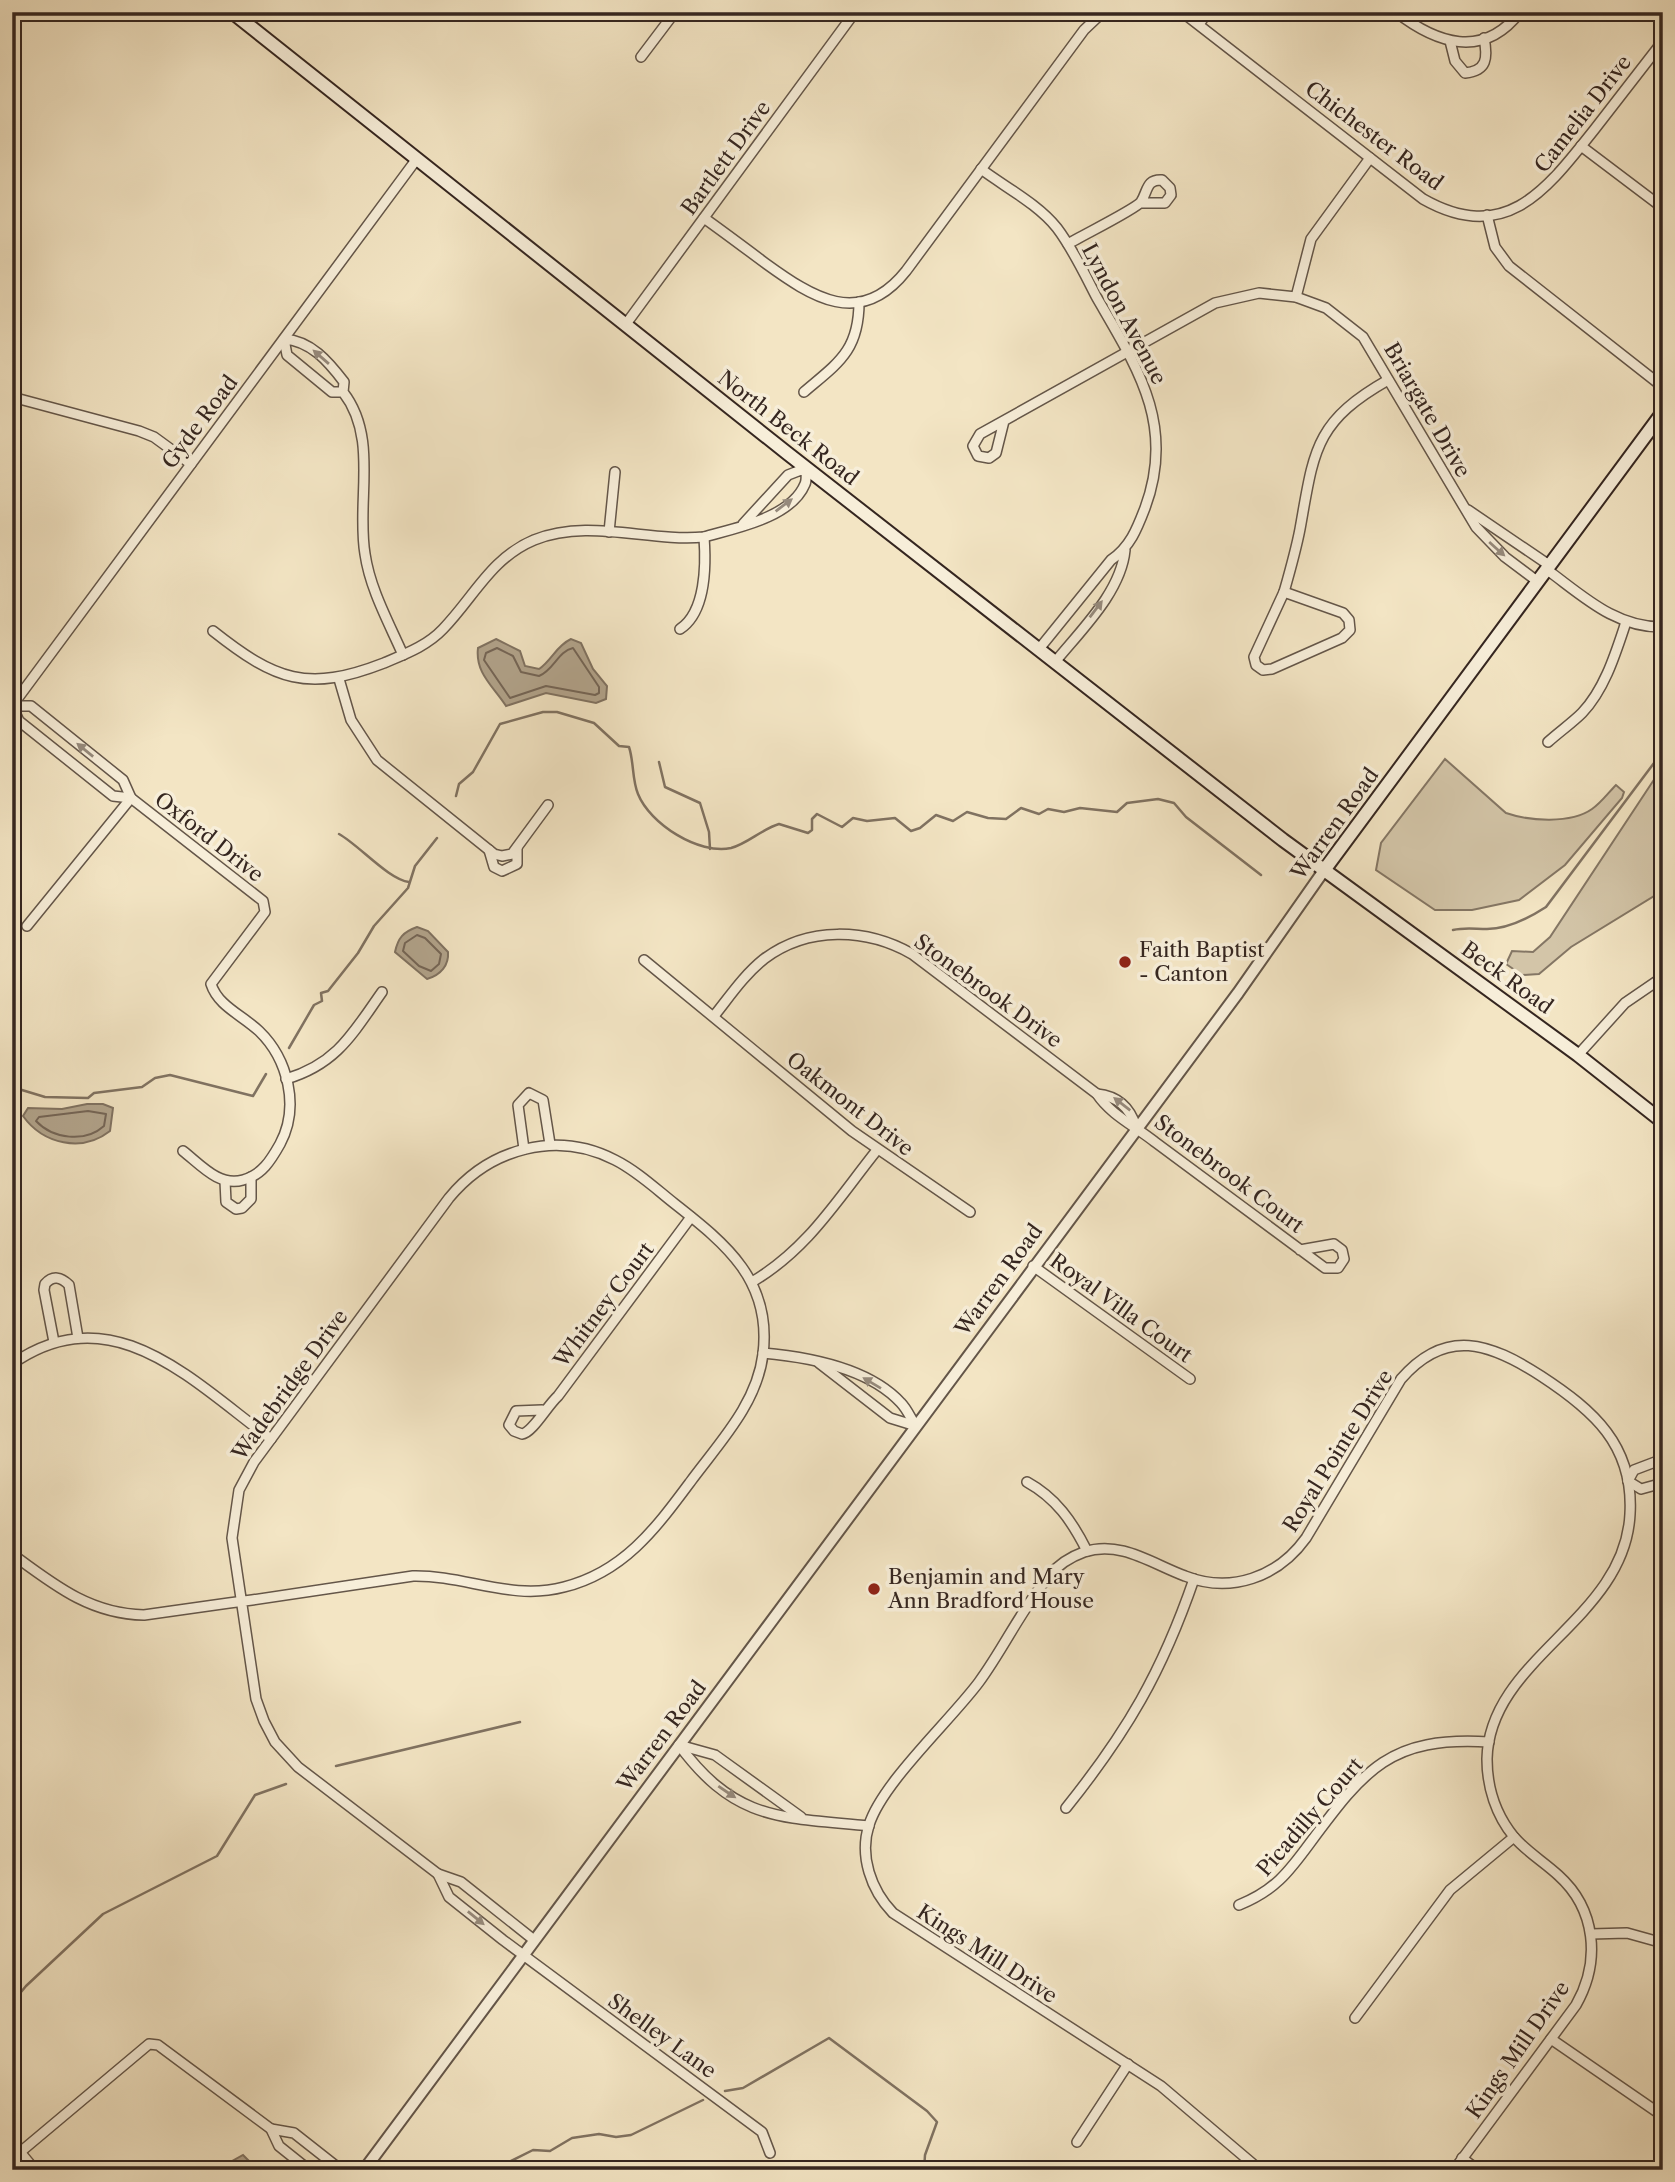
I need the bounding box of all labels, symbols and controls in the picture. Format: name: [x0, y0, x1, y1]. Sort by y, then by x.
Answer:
street label: Camelia Drive: [1529, 50, 1636, 177]
street label: Chichester Road: [1301, 76, 1448, 196]
street label: Bartlett Drive: [676, 96, 775, 220]
street label: Lyndon Avenue: [1077, 239, 1172, 388]
street label: Briargate Drive: [1379, 338, 1476, 481]
one-way arrow: [312, 349, 330, 365]
street label: North Beck Road: [713, 365, 864, 490]
street label: Gyde Road: [157, 370, 243, 473]
one-way arrow: [775, 497, 793, 512]
one-way arrow: [1488, 541, 1505, 557]
one-way arrow: [1089, 600, 1103, 618]
one-way arrow: [76, 743, 93, 758]
street label: Warren Road: [1285, 763, 1384, 885]
street label: Oxford Drive: [150, 786, 269, 887]
street label: Stonebrook Drive: [909, 929, 1067, 1053]
street label: Beck Road: [1457, 936, 1558, 1019]
place label: Faith Baptist - Canton: [1139, 937, 1265, 986]
marker: Faith Baptist - Canton: [1117, 954, 1133, 970]
street label: Oakmont Drive: [782, 1046, 919, 1161]
one-way arrow: [1113, 1097, 1130, 1112]
street label: Stonebrook Court: [1150, 1109, 1309, 1238]
street label: Warren Road: [949, 1219, 1048, 1341]
street label: Whitney Court: [548, 1237, 659, 1373]
street label: Royal Villa Court: [1045, 1248, 1198, 1368]
street label: Wadebridge Drive: [226, 1304, 353, 1466]
street label: Royal Pointe Drive: [1278, 1365, 1398, 1536]
one-way arrow: [863, 1377, 882, 1390]
place label: Benjamin and Mary Ann Bradford House: [887, 1564, 1094, 1613]
marker: Benjamin and Mary Ann Bradford House: [866, 1581, 882, 1597]
street label: Warren Road: [611, 1675, 711, 1797]
street label: Picadilly Court: [1251, 1752, 1368, 1881]
one-way arrow: [718, 1785, 736, 1799]
street label: Kings Mill Drive: [913, 1899, 1062, 2008]
one-way arrow: [466, 1911, 484, 1926]
street label: Kings Mill Drive: [1461, 1976, 1574, 2123]
street label: Shelley Lane: [603, 1988, 721, 2083]

